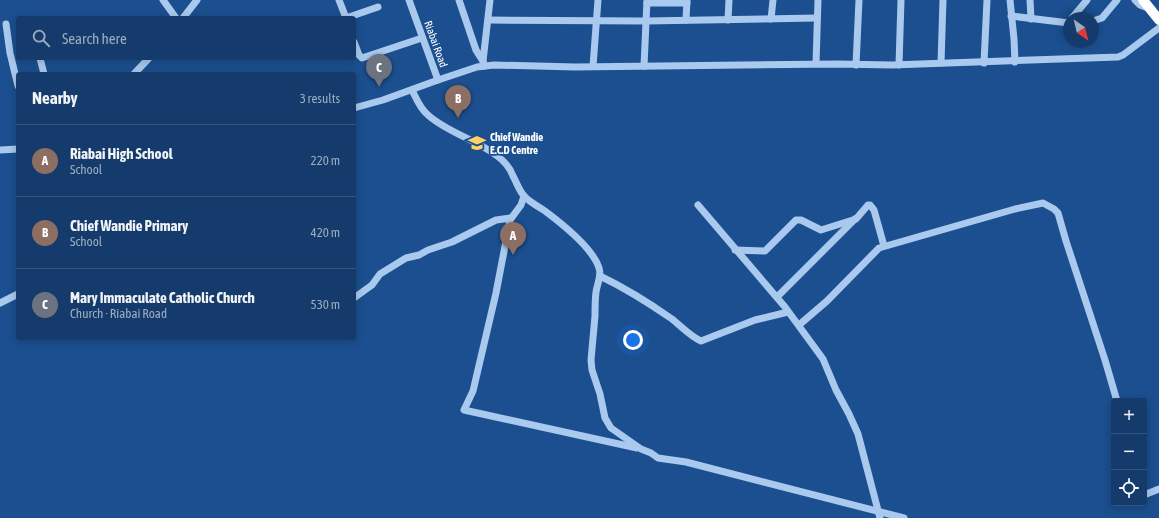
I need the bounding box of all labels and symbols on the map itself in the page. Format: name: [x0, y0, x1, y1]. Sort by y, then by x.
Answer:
north arrow: [1063, 12, 1099, 48]
street label: Riabai Road: [422, 19, 450, 69]
pin: C: [366, 54, 392, 87]
pin: B: [445, 85, 471, 118]
place label: Chief Wandie E.C.D Centre: [490, 131, 543, 156]
school or university icon: Chief Wandie E.C.D Centre: [467, 133, 487, 153]
pin: A: [500, 222, 526, 255]
your location: [623, 330, 643, 350]

